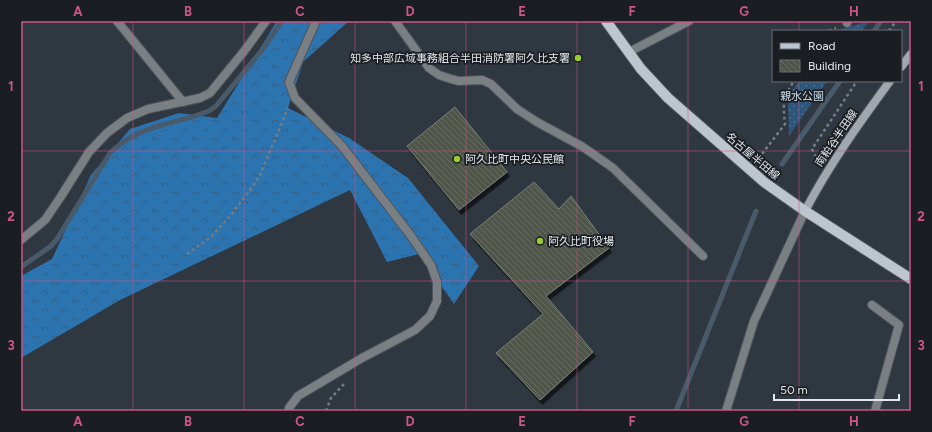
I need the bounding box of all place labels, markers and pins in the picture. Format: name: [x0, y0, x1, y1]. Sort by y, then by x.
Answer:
place label: 知多中部広域事務組合半田消防署阿久比支署: [350, 52, 570, 65]
marker: 知多中部広域事務組合半田消防署阿久比支署: [573, 53, 583, 63]
place label: 阿久比町中央公民館: [465, 153, 564, 166]
marker: 阿久比町中央公民館: [452, 154, 462, 164]
place label: 阿久比町役場: [548, 235, 614, 248]
marker: 阿久比町役場: [535, 236, 545, 246]

